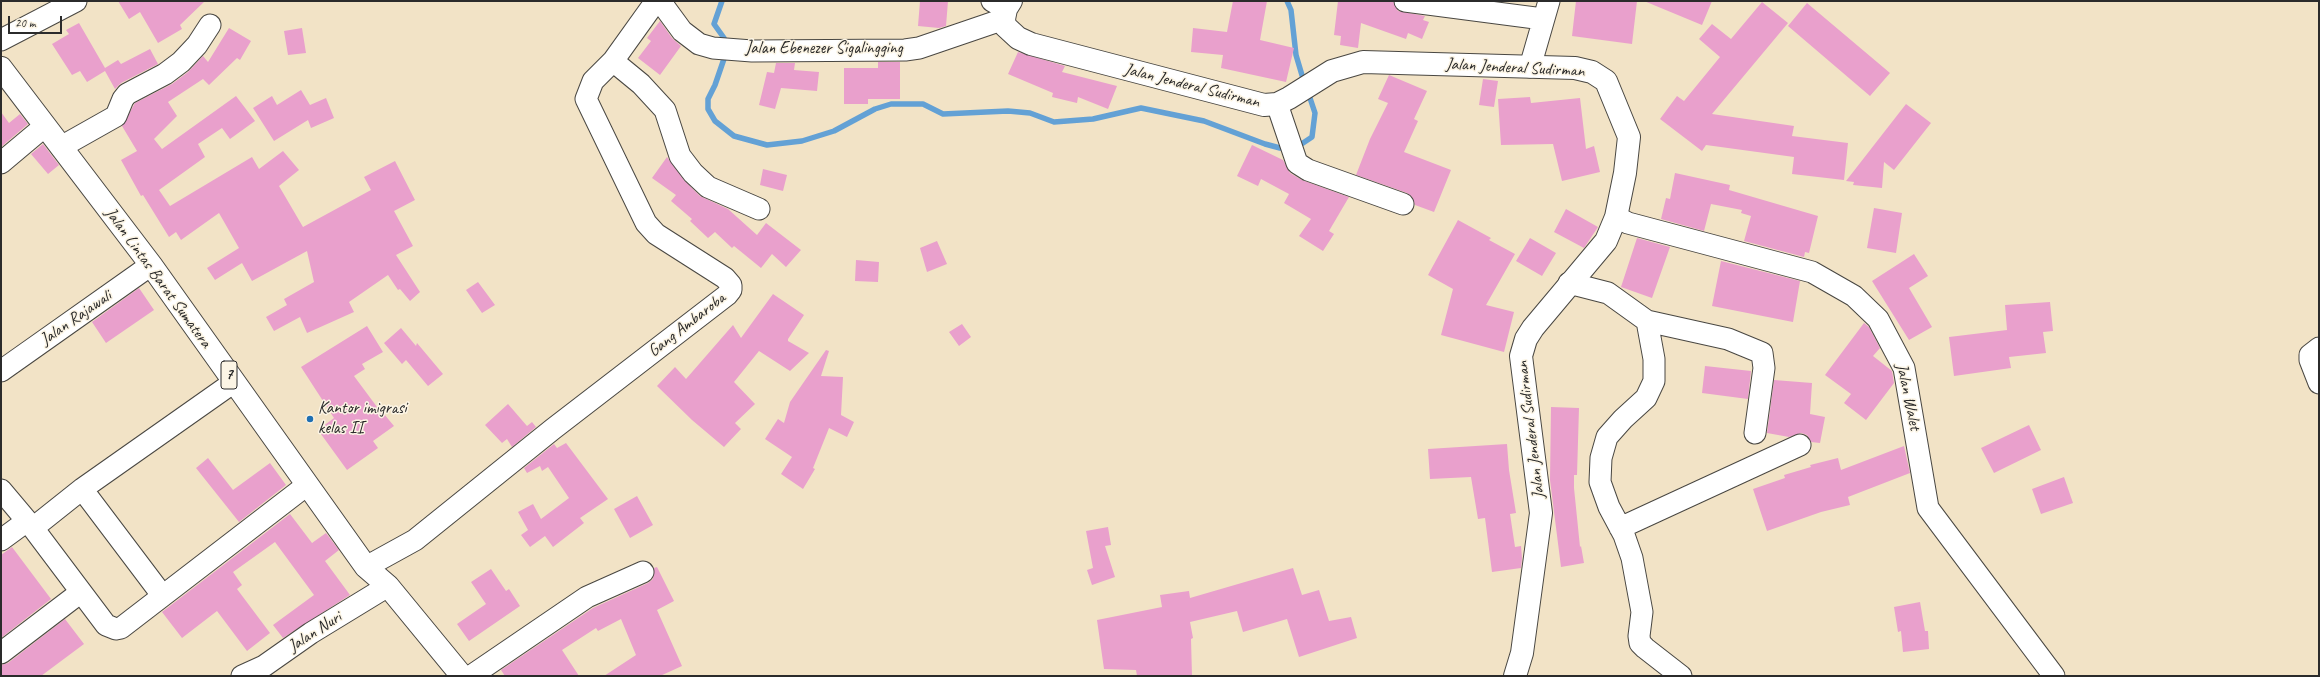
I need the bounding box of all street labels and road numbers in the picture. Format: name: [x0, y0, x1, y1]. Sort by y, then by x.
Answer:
street label: Jalan Ebenezer Sigalingging: [745, 39, 903, 59]
street label: Jalan Jenderal Sudirman: [1445, 54, 1585, 82]
street label: Jalan Jenderal Sudirman: [1122, 59, 1262, 113]
street label: Jalan Lintas Barat Sumatera: [100, 204, 216, 352]
street label: Jalan Rajawali: [36, 286, 116, 350]
street label: Gang Ambaroba: [644, 288, 730, 362]
street label: Jalan Jenderal Sudirman: [1512, 360, 1550, 500]
road number: 7: [221, 361, 237, 389]
street label: Jalan Walet: [1891, 362, 1925, 432]
street label: Jalan Nuri: [284, 607, 346, 657]

